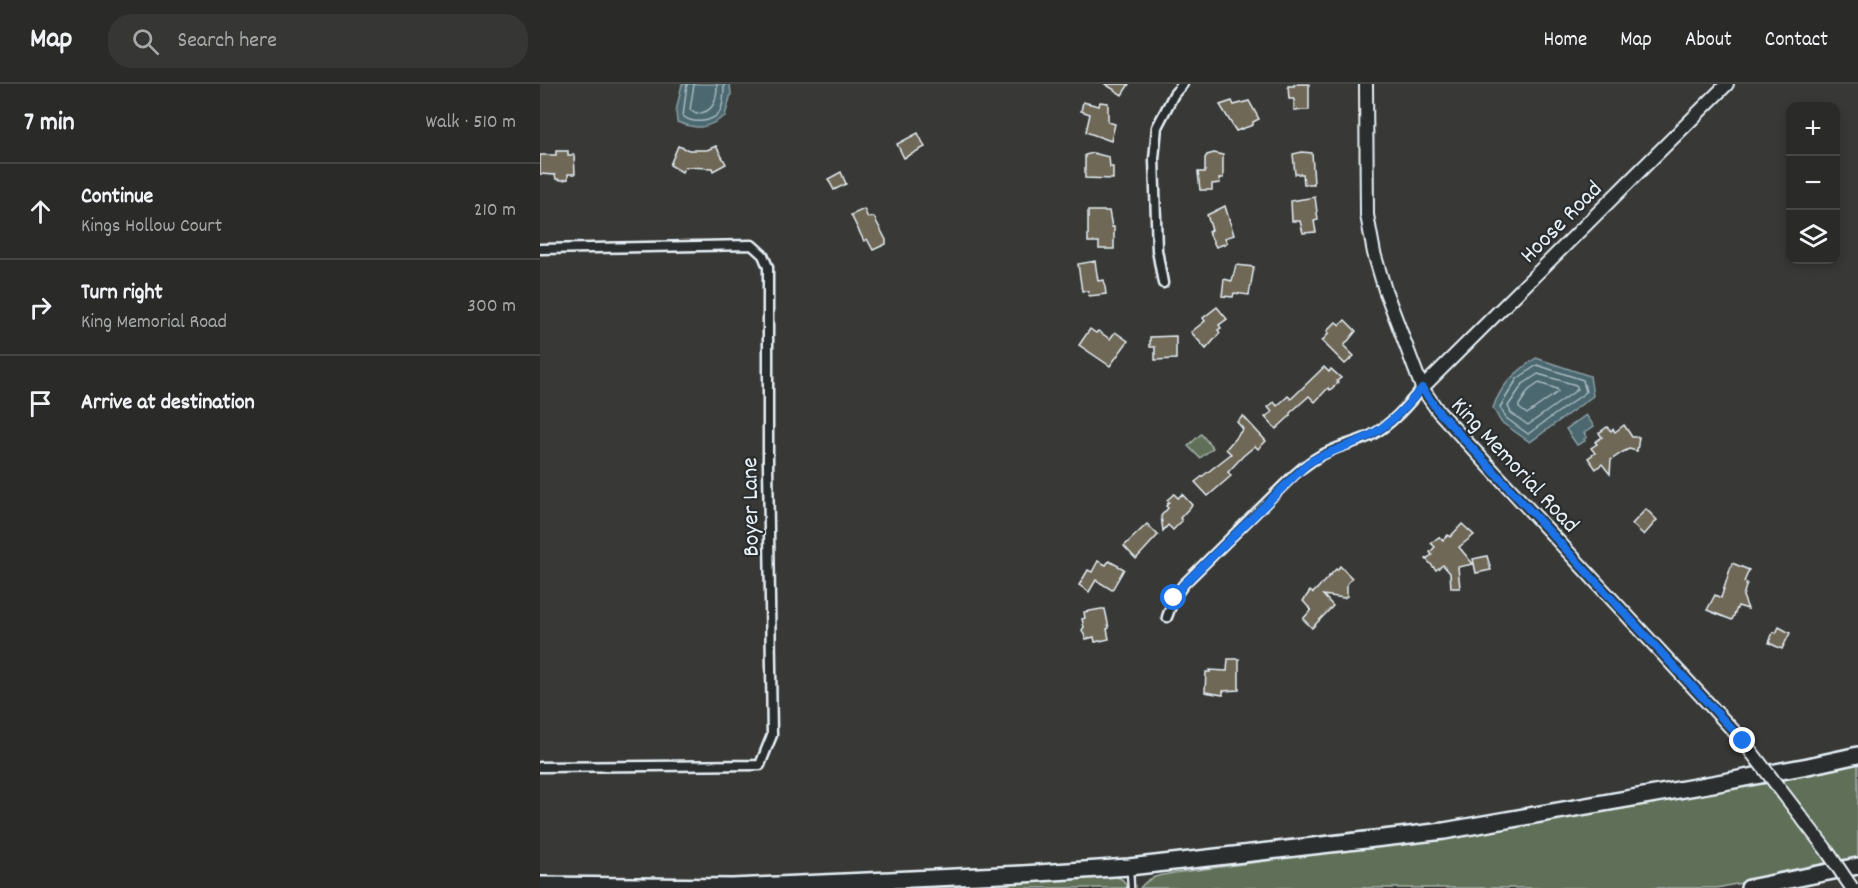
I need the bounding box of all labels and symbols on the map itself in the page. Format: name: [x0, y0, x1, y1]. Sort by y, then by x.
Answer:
street label: Hoose Road: [1513, 174, 1611, 272]
street label: King Memorial Road: [1442, 390, 1586, 542]
street label: Boyer Lane: [734, 457, 770, 557]
route start: [1160, 584, 1186, 610]
route end: [1729, 727, 1755, 753]

